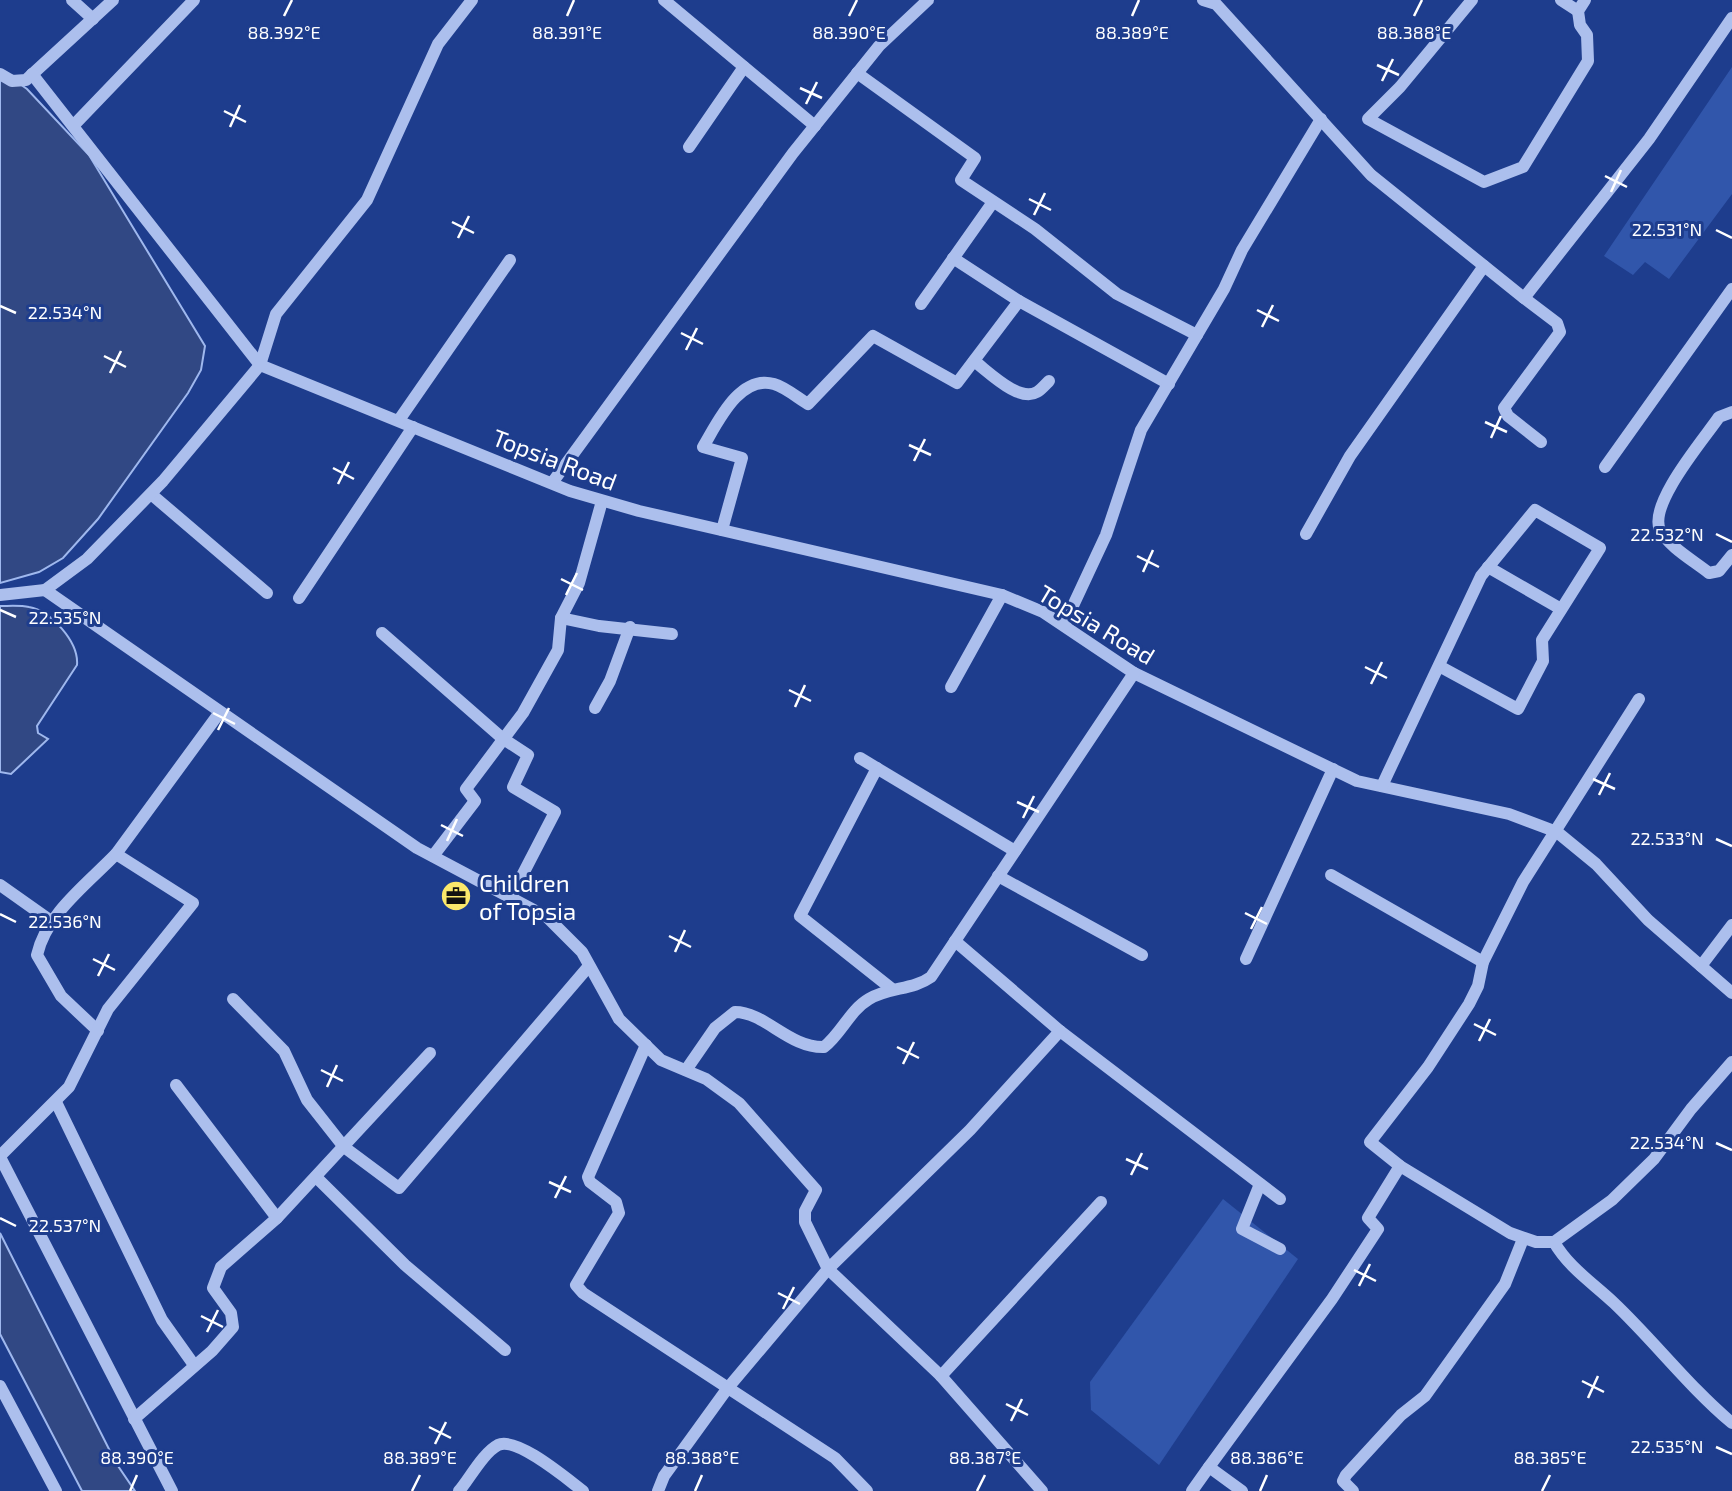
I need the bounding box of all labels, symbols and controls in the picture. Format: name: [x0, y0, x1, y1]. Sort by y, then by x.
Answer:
text: 88.392°E: [247, 21, 321, 43]
text: 88.391°E: [532, 21, 602, 43]
text: 88.390°E: [812, 21, 886, 43]
text: 88.389°E: [1095, 21, 1169, 43]
text: 88.388°E: [1377, 21, 1451, 43]
text: 22.531°N: [1632, 218, 1702, 240]
text: 22.534°N: [28, 301, 102, 323]
street label: Topsia Road: [489, 422, 621, 496]
text: 22.532°N: [1630, 523, 1704, 545]
street label: Topsia Road: [1033, 578, 1161, 670]
text: 22.535°N: [29, 606, 101, 628]
text: 22.533°N: [1630, 827, 1704, 849]
place label: Children of Topsia: [479, 868, 576, 925]
office icon: Children of Topsia: [439, 879, 473, 913]
text: 22.536°N: [28, 910, 102, 932]
text: 22.534°N: [1630, 1131, 1704, 1153]
text: 22.537°N: [29, 1214, 101, 1236]
text: 22.535°N: [1631, 1435, 1703, 1457]
text: 88.390°E: [100, 1446, 174, 1468]
text: 88.389°E: [383, 1446, 457, 1468]
text: 88.388°E: [665, 1446, 739, 1468]
text: 88.387°E: [949, 1446, 1021, 1468]
text: 88.386°E: [1230, 1446, 1304, 1468]
text: 88.385°E: [1513, 1446, 1587, 1468]

